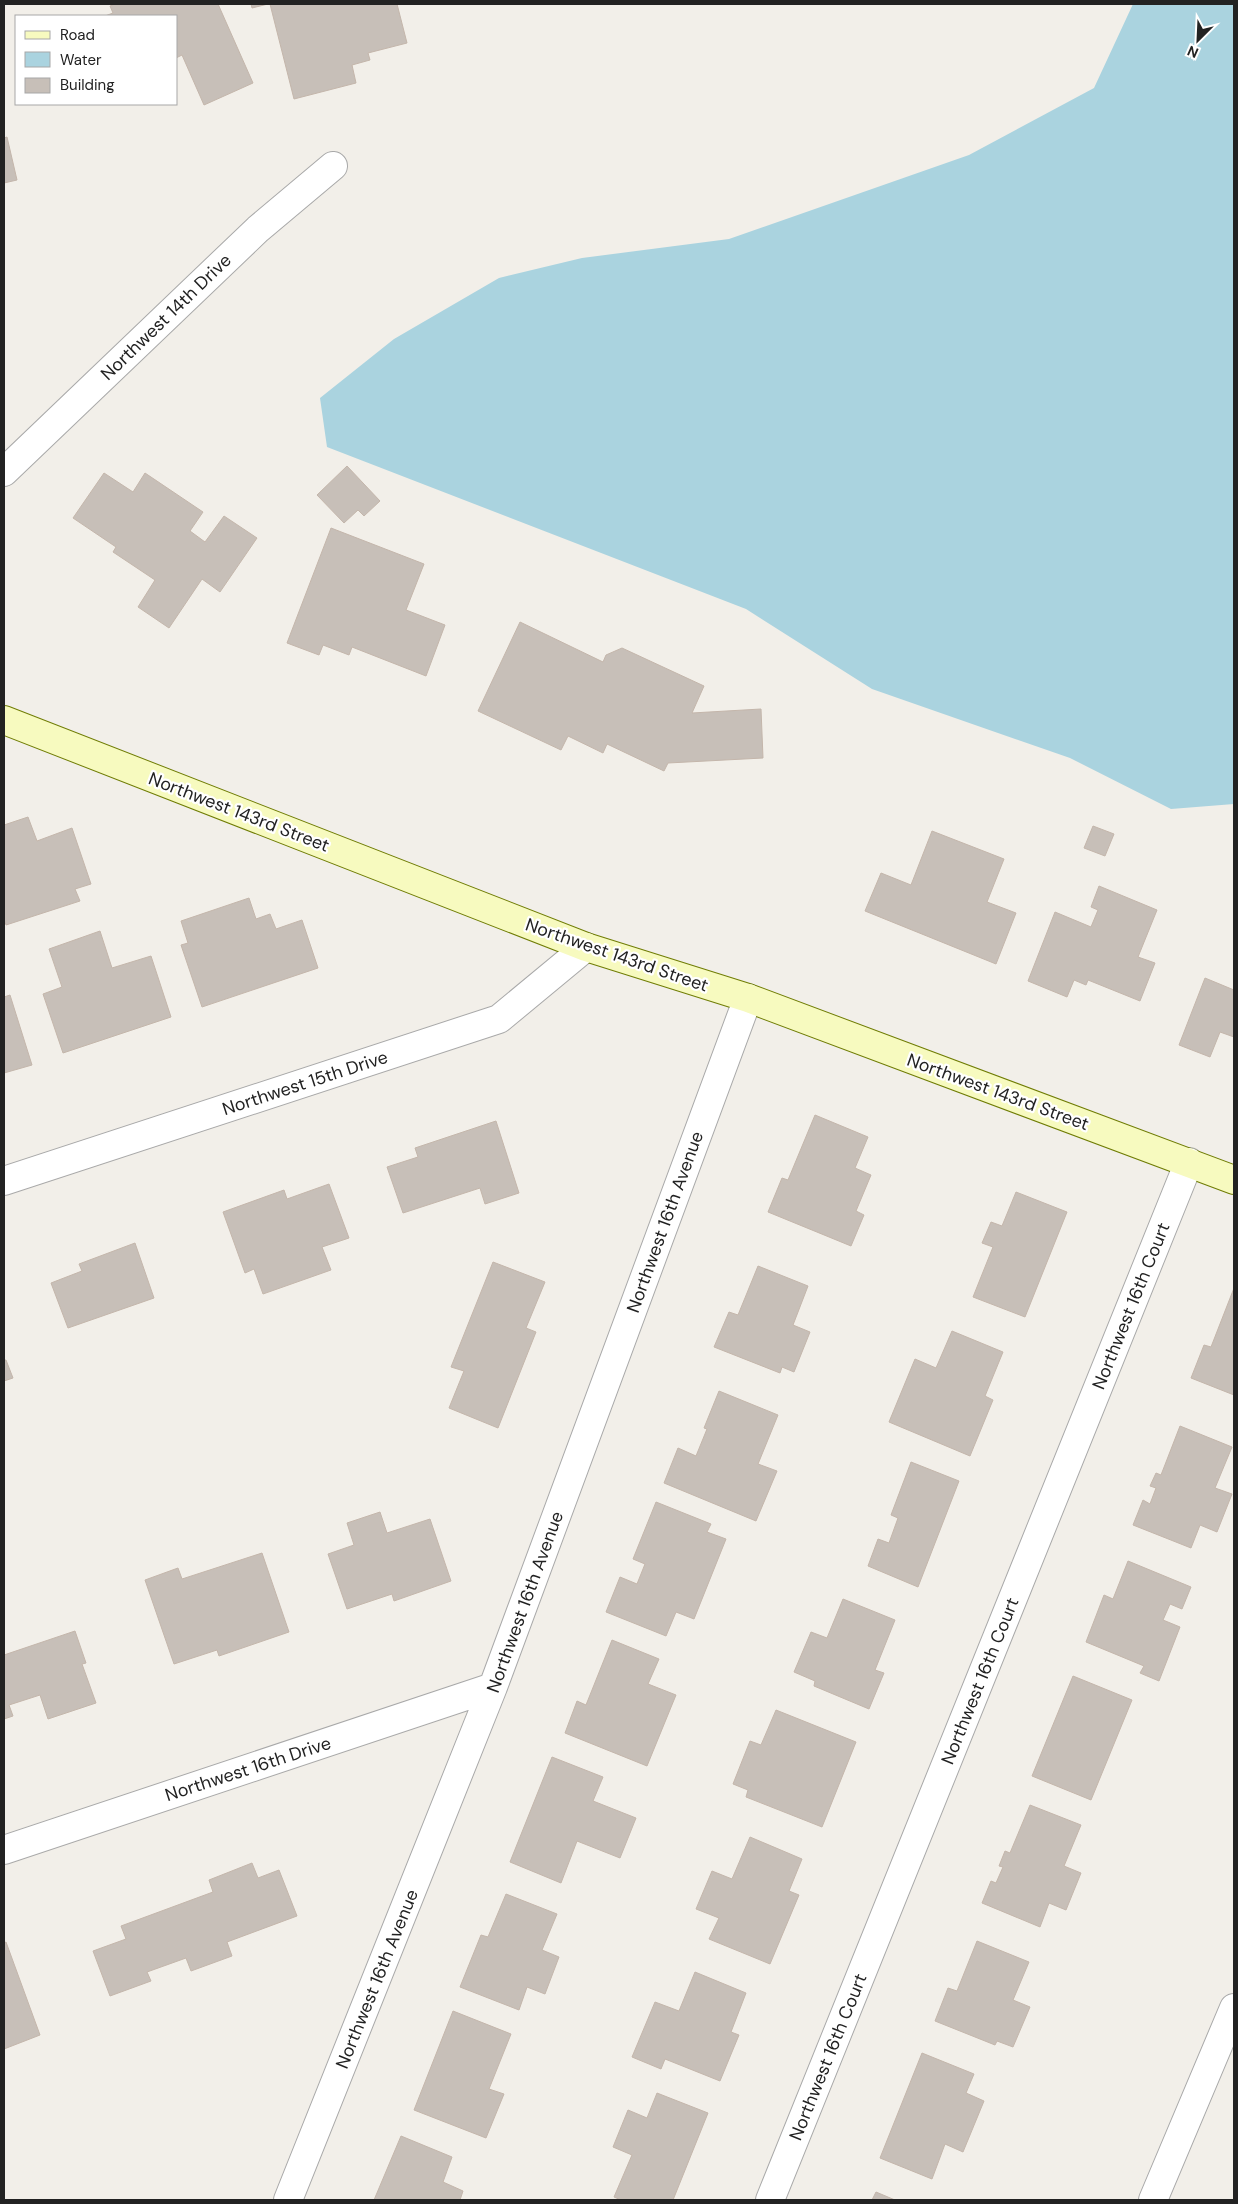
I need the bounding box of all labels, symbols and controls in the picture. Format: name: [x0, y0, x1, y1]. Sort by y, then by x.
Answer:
legend: [15, 15, 178, 105]
north arrow: [1173, 15, 1223, 65]
text: Road: [60, 25, 95, 45]
text: N: [1184, 42, 1201, 62]
text: Water: [60, 50, 102, 70]
text: Building: [60, 75, 115, 95]
street label: Northwest 14th Drive: [96, 248, 236, 386]
street label: Northwest 143rd Street: [145, 766, 333, 858]
street label: Northwest 143rd Street: [522, 912, 712, 998]
street label: Northwest 15th Drive: [219, 1045, 391, 1121]
street label: Northwest 143rd Street: [904, 1048, 1092, 1136]
street label: Northwest 16th Avenue: [621, 1128, 709, 1316]
street label: Northwest 16th Court: [1087, 1219, 1175, 1393]
street label: Northwest 16th Avenue: [481, 1508, 569, 1696]
street label: Northwest 16th Court: [936, 1594, 1024, 1768]
street label: Northwest 16th Drive: [162, 1731, 334, 1807]
street label: Northwest 16th Avenue: [330, 1886, 424, 2072]
street label: Northwest 16th Court: [784, 1970, 872, 2144]

